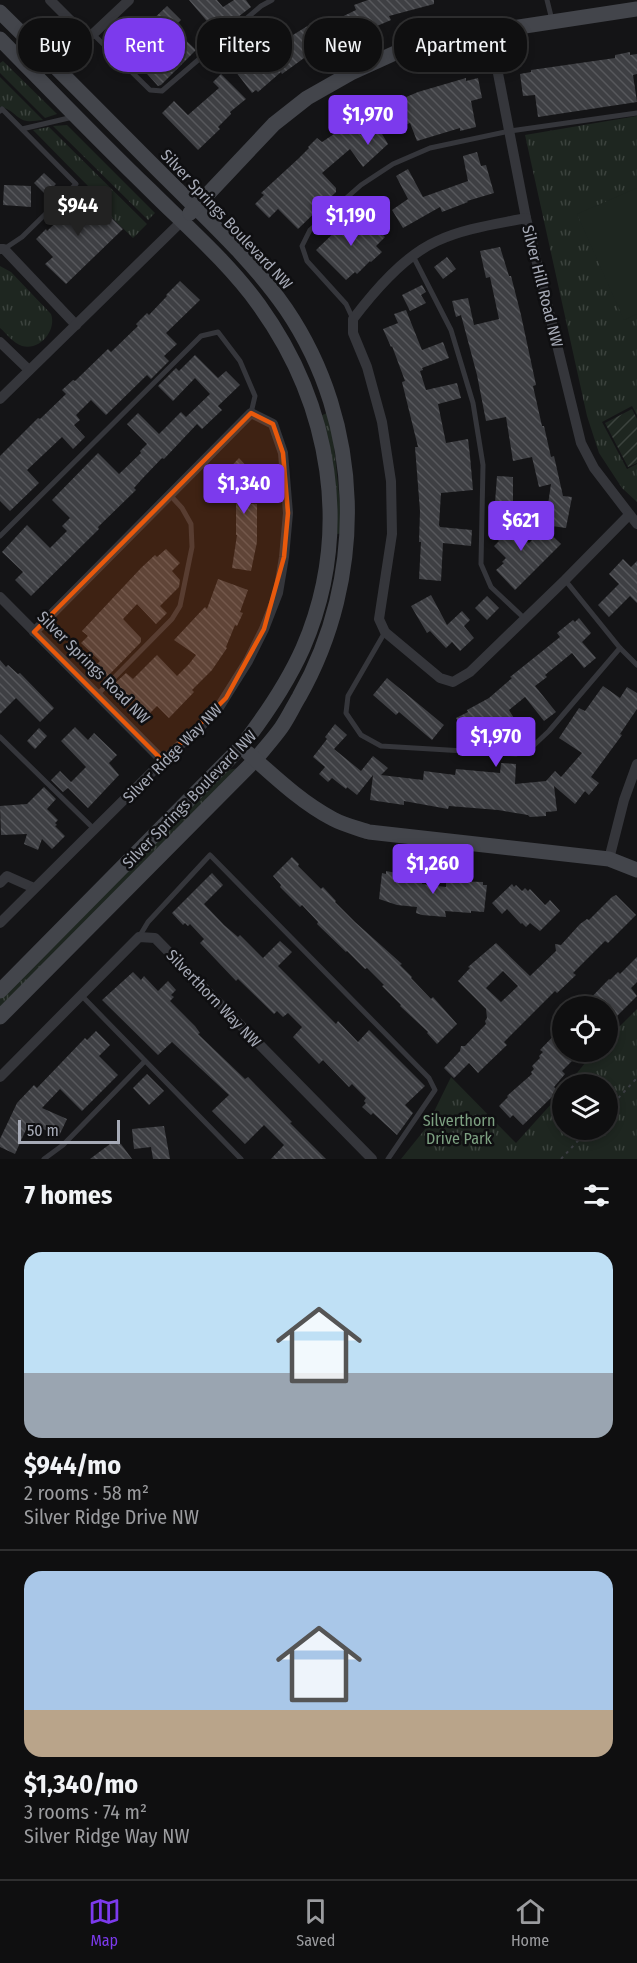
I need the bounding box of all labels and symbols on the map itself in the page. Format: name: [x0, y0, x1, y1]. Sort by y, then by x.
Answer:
pin: $1,970: [319, 95, 417, 146]
street label: Silver Springs Boulevard NW: [157, 145, 296, 293]
pin: $944: [42, 186, 114, 237]
pin: $1,190: [302, 196, 400, 247]
street label: Silver Hill Road NW: [518, 223, 567, 349]
pin: $1,340: [195, 464, 293, 515]
pin: $621: [485, 501, 557, 552]
street label: Silver Springs Road NW: [33, 607, 154, 728]
street label: Silver Ridge Way NW: [119, 700, 226, 807]
pin: $1,970: [447, 717, 545, 768]
street label: Silver Springs Boulevard NW: [119, 726, 260, 872]
pin: $1,260: [384, 844, 482, 895]
street label: Silverthorn Way NW: [162, 946, 265, 1051]
park label: Silverthorn Drive Park: [423, 1111, 495, 1148]
scale bar: [18, 1117, 120, 1144]

